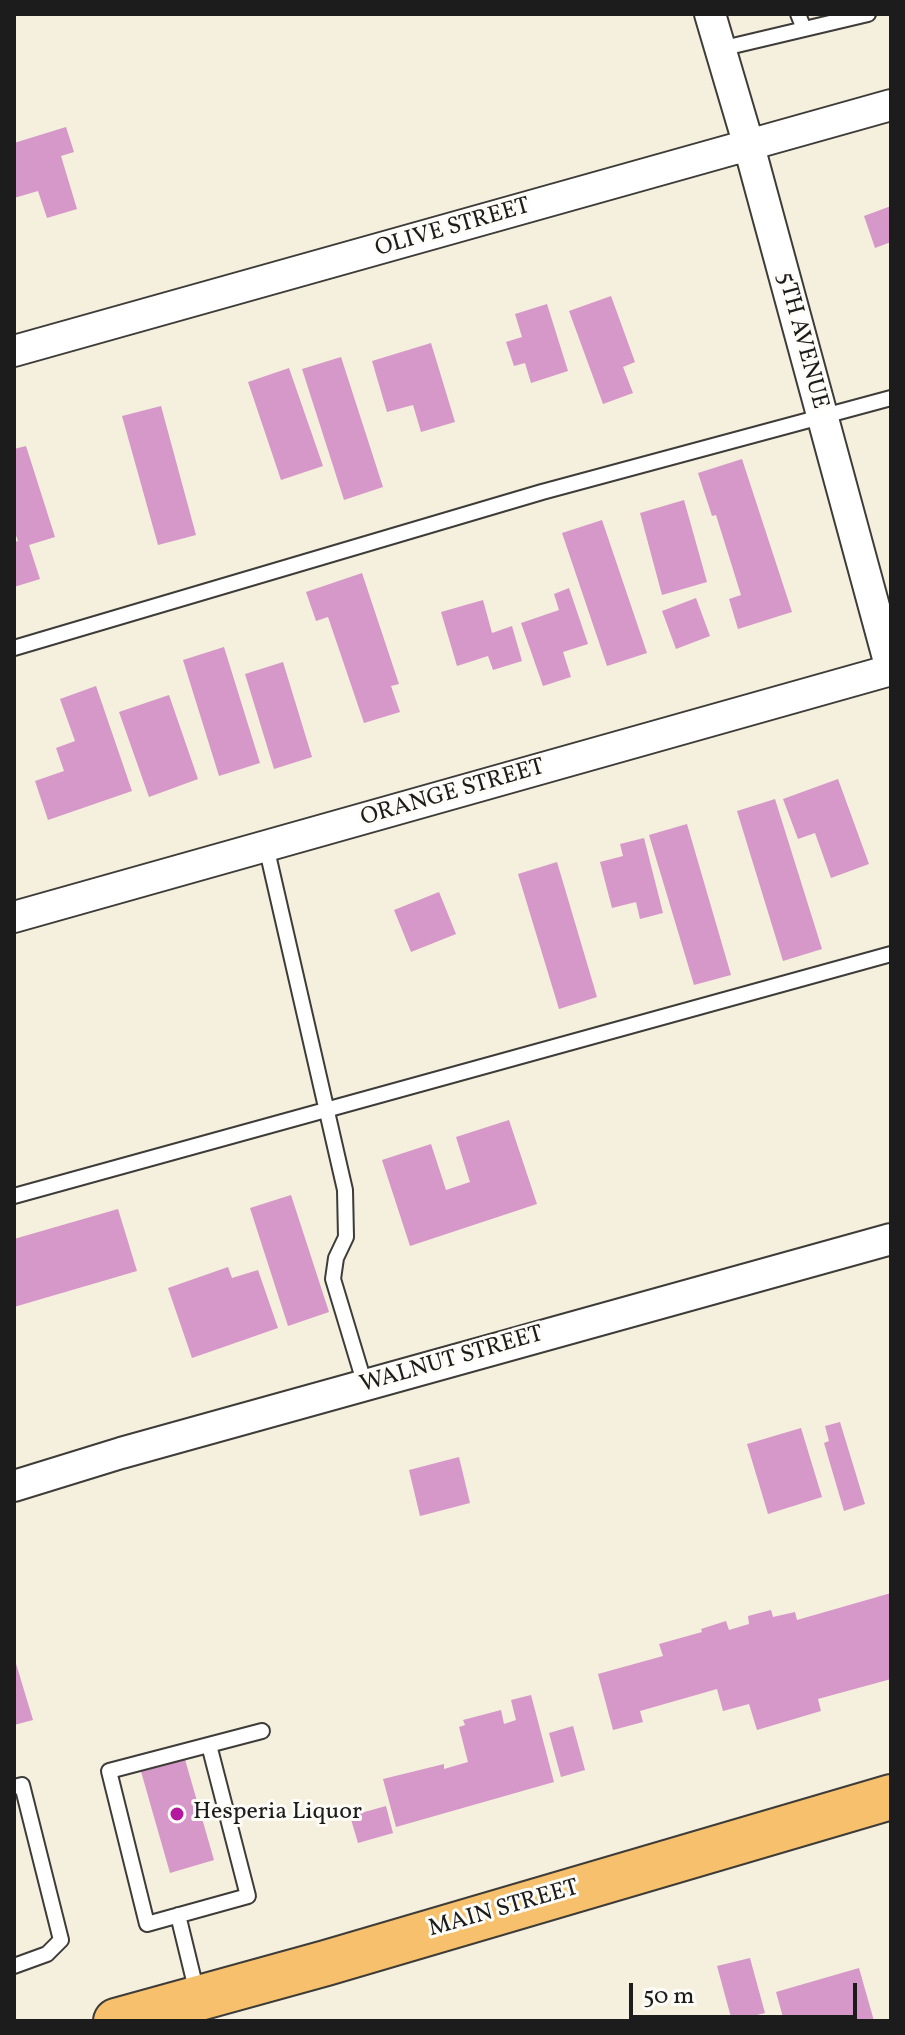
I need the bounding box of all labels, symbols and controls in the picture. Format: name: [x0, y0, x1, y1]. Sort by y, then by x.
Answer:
street label: OLIVE STREET: [372, 193, 534, 265]
street label: 5TH AVENUE: [769, 269, 833, 413]
street label: ORANGE STREET: [358, 754, 548, 834]
street label: WALNUT STREET: [357, 1321, 547, 1401]
place label: Hesperia Liquor: [193, 1800, 362, 1828]
marker: Hesperia Liquor: [168, 1805, 186, 1823]
street label: MAIN STREET: [426, 1875, 582, 1945]
scale bar: [633, 1967, 861, 2017]
text: 50 m: [643, 1980, 695, 2014]

